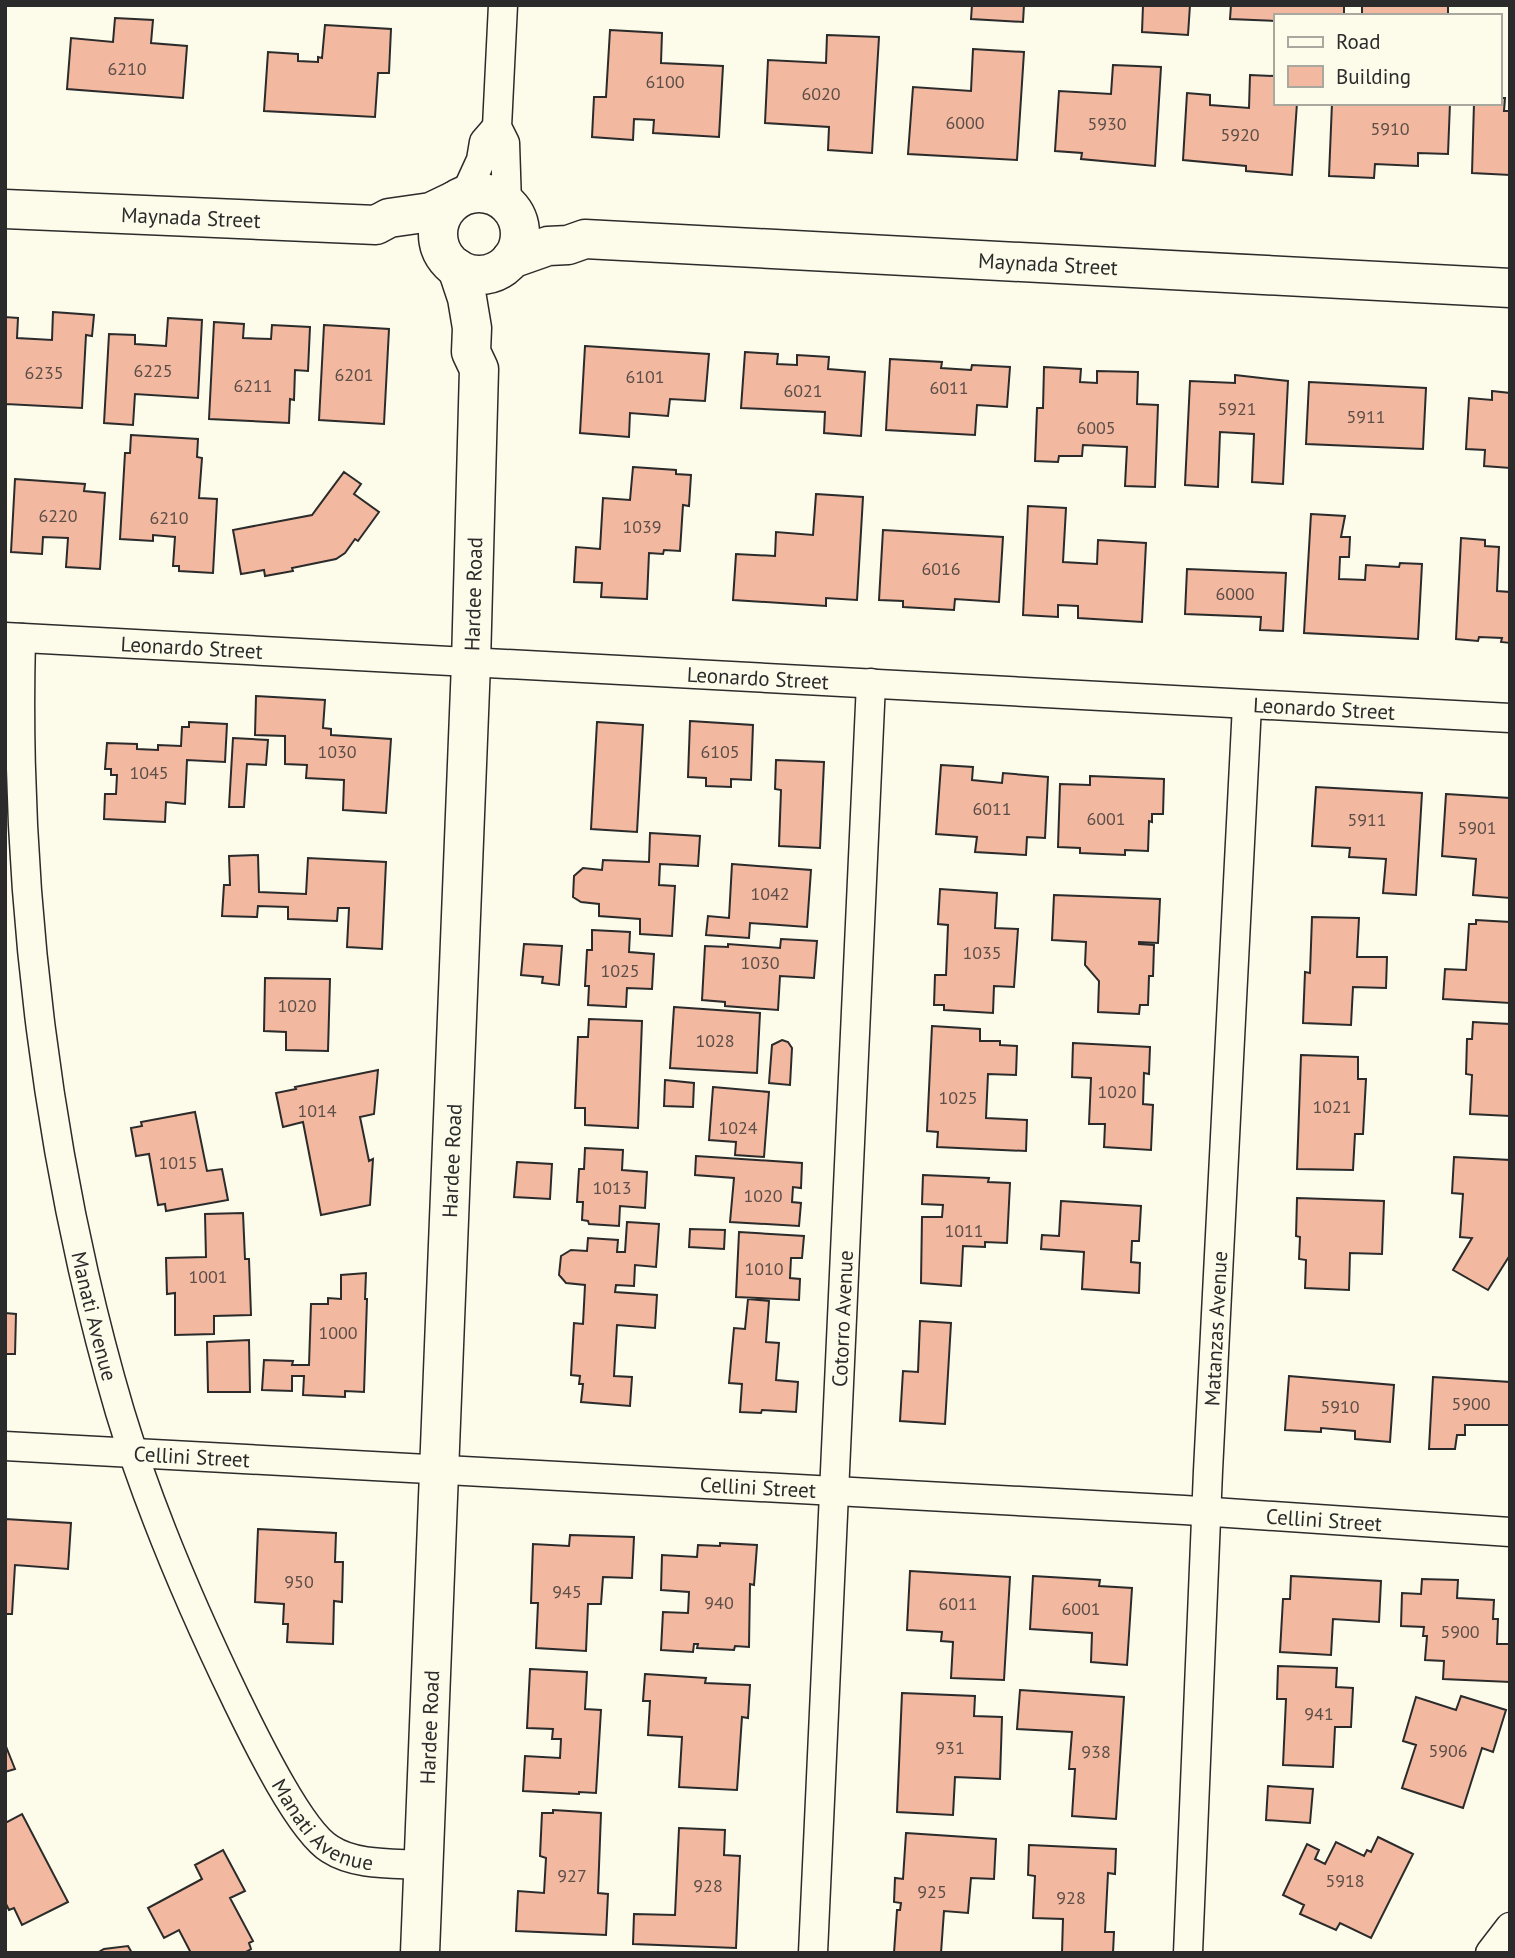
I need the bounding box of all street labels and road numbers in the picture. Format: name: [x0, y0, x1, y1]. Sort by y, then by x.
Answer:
street label: Maynada Street: [120, 201, 261, 234]
street label: Maynada Street: [978, 246, 1119, 281]
street label: Hardee Road: [458, 537, 488, 651]
street label: Leonardo Street: [120, 630, 263, 664]
street label: Leonardo Street: [686, 660, 830, 695]
street label: Leonardo Street: [1252, 691, 1396, 725]
street label: Hardee Road: [436, 1103, 467, 1218]
street label: Manati Avenue: [66, 1249, 124, 1384]
street label: Cotorro Avenue: [825, 1250, 859, 1388]
street label: Matanzas Avenue: [1198, 1250, 1233, 1407]
street label: Cellini Street: [133, 1440, 251, 1473]
street label: Cellini Street: [699, 1470, 817, 1504]
street label: Cellini Street: [1265, 1502, 1383, 1537]
street label: Hardee Road: [413, 1670, 445, 1785]
street label: Manati Avenue: [266, 1774, 375, 1876]

